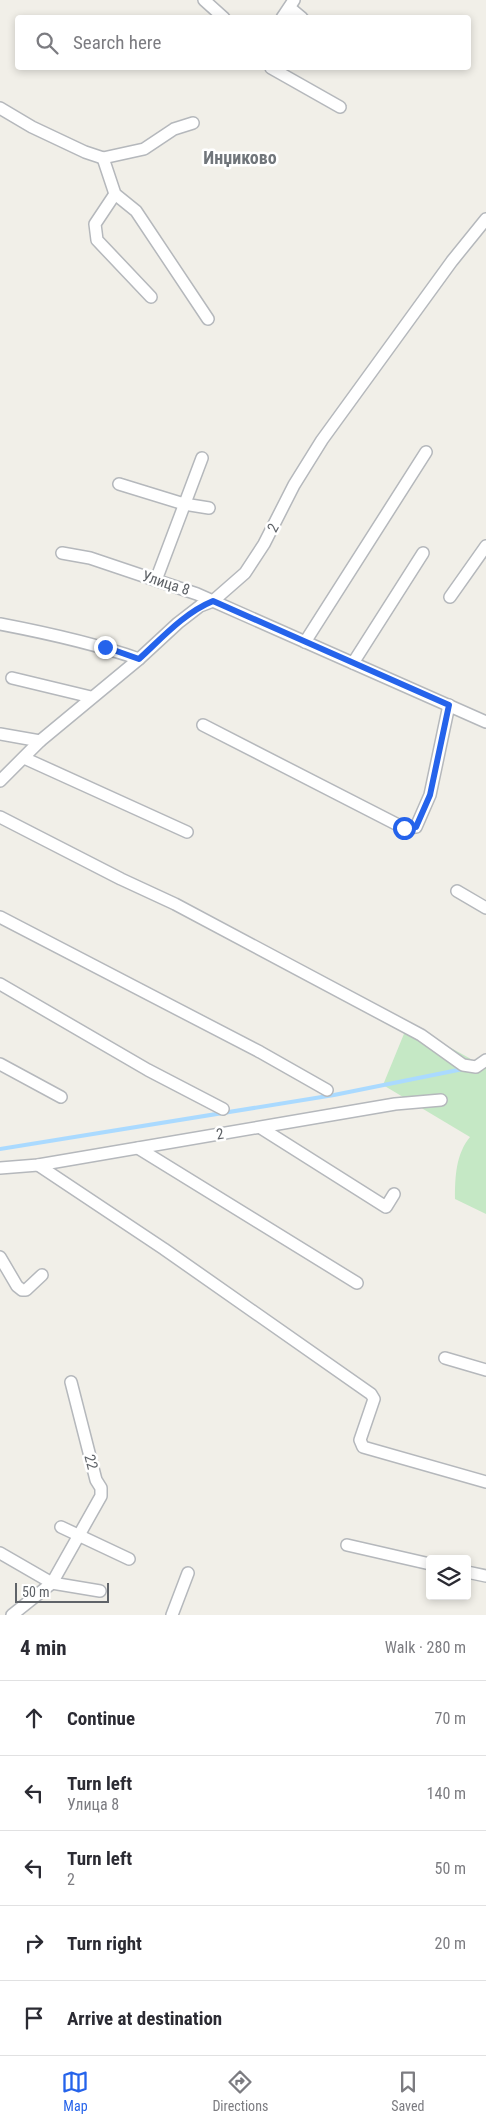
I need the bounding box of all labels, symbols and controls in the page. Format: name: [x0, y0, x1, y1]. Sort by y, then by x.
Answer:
search box: [15, 15, 471, 70]
icon: search: [33, 29, 61, 57]
text: Search here: [73, 31, 161, 54]
district label: Инџиково: [203, 147, 277, 168]
street label: 2: [263, 521, 283, 535]
street label: Улица 8: [140, 567, 192, 599]
route end: [94, 636, 117, 659]
route start: [393, 817, 416, 840]
street label: 2: [215, 1125, 225, 1143]
street label: 22: [80, 1453, 102, 1471]
map controls: [426, 1555, 471, 1600]
button: layers: [426, 1555, 471, 1600]
scale bar: [15, 1580, 109, 1603]
text: 50 m: [22, 1584, 50, 1600]
text: 4 min: [20, 1636, 67, 1660]
text: Walk · 280 m: [385, 1638, 466, 1657]
icon: ahead: [20, 1704, 48, 1732]
text: Continue: [67, 1707, 135, 1730]
text: 70 m: [434, 1709, 466, 1728]
text: Turn left: [67, 1772, 132, 1795]
icon: left: [20, 1779, 48, 1807]
text: 140 m: [427, 1784, 466, 1803]
text: Улица 8: [67, 1795, 119, 1814]
text: Turn left: [67, 1847, 132, 1870]
icon: left: [20, 1854, 48, 1882]
text: 50 m: [434, 1859, 466, 1878]
text: 2: [67, 1870, 75, 1889]
icon: right: [20, 1929, 48, 1957]
text: Turn right: [67, 1932, 142, 1955]
text: 20 m: [434, 1934, 466, 1953]
icon: arrive: [20, 2004, 48, 2032]
text: Arrive at destination: [67, 2007, 222, 2030]
tab: Map: [61, 2068, 89, 2114]
tab: Directions: [212, 2068, 268, 2114]
tab: Saved: [391, 2068, 425, 2114]

